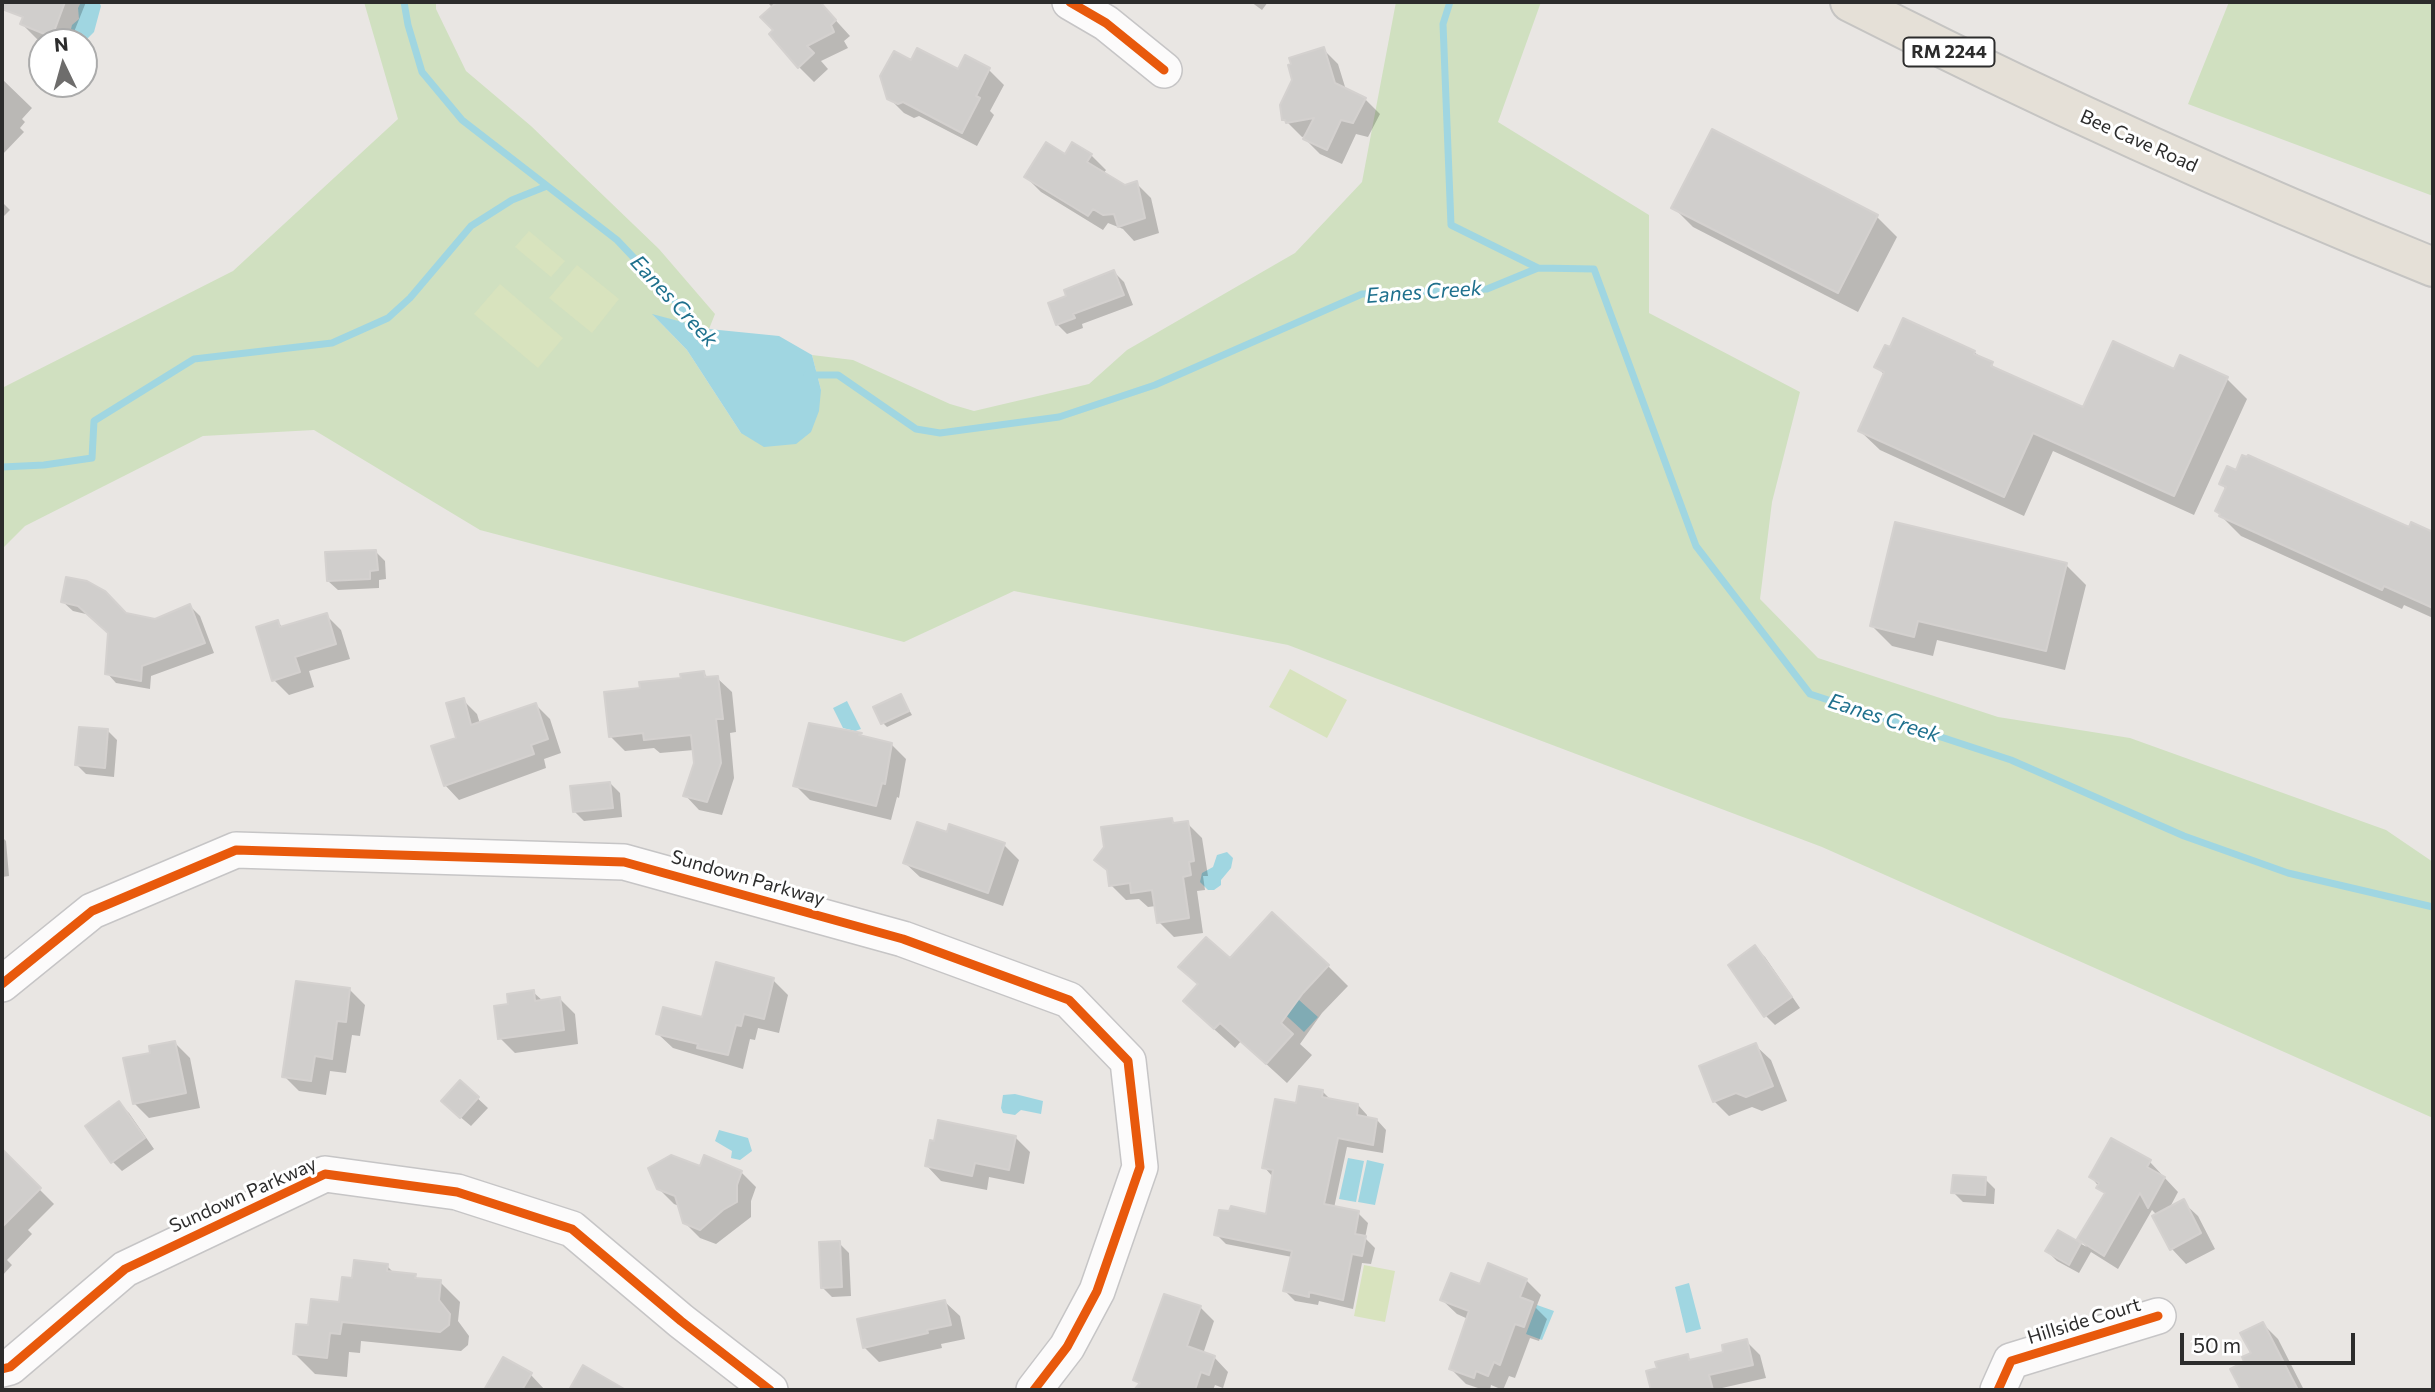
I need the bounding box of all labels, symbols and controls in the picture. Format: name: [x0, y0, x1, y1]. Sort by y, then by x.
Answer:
north arrow: [28, 28, 98, 98]
text: N: [53, 31, 69, 56]
road number: RM 2244: [1904, 38, 1994, 66]
street label: Bee Cave Road: [2077, 105, 2201, 177]
water label: Eanes Creek: [625, 250, 723, 352]
water label: Eanes Creek: [1365, 275, 1483, 309]
water label: Eanes Creek: [1825, 688, 1943, 748]
street label: Sundown Parkway: [669, 845, 827, 911]
street label: Sundown Parkway: [166, 1152, 320, 1238]
street label: Hillside Court: [2025, 1293, 2143, 1349]
scale bar: [2183, 1318, 2358, 1362]
text: 50 m: [2193, 1332, 2241, 1357]

